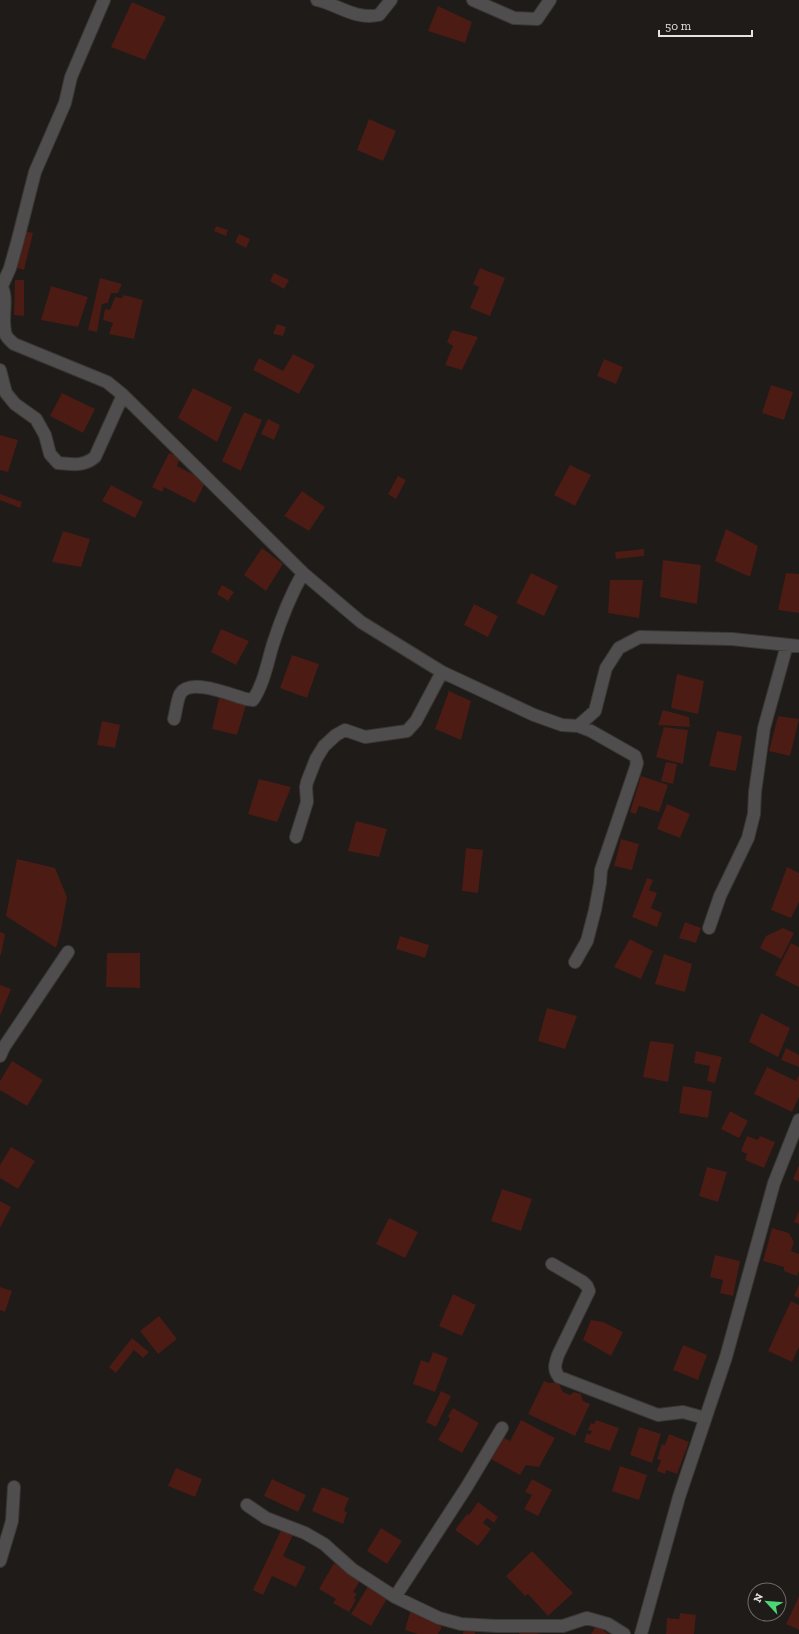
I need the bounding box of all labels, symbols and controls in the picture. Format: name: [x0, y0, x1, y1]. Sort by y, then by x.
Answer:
scale bar: [659, 12, 752, 38]
text: 50 m: [665, 19, 692, 33]
north arrow: [747, 1582, 787, 1622]
text: N: [751, 1591, 766, 1604]

